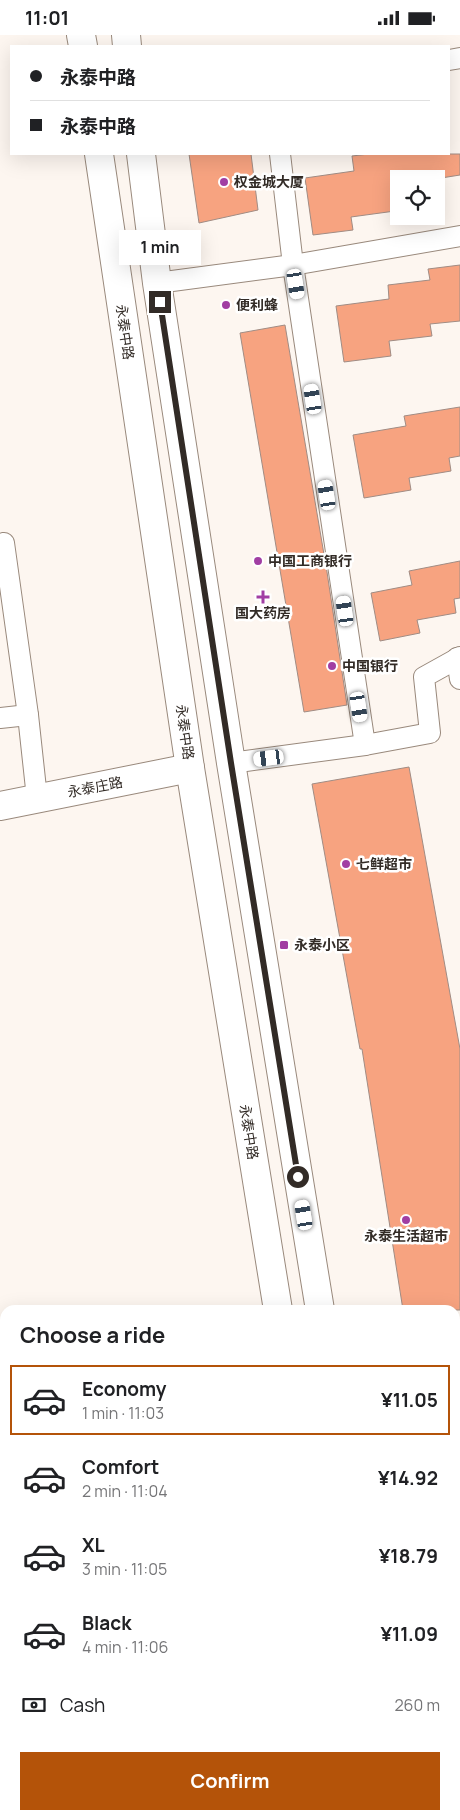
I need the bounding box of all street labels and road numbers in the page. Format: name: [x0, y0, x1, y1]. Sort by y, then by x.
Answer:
street label: 永泰中路: [112, 303, 139, 361]
street label: 永泰中路: [172, 703, 199, 761]
street label: 永泰庄路: [66, 772, 124, 801]
street label: 永泰中路: [236, 1103, 263, 1161]

